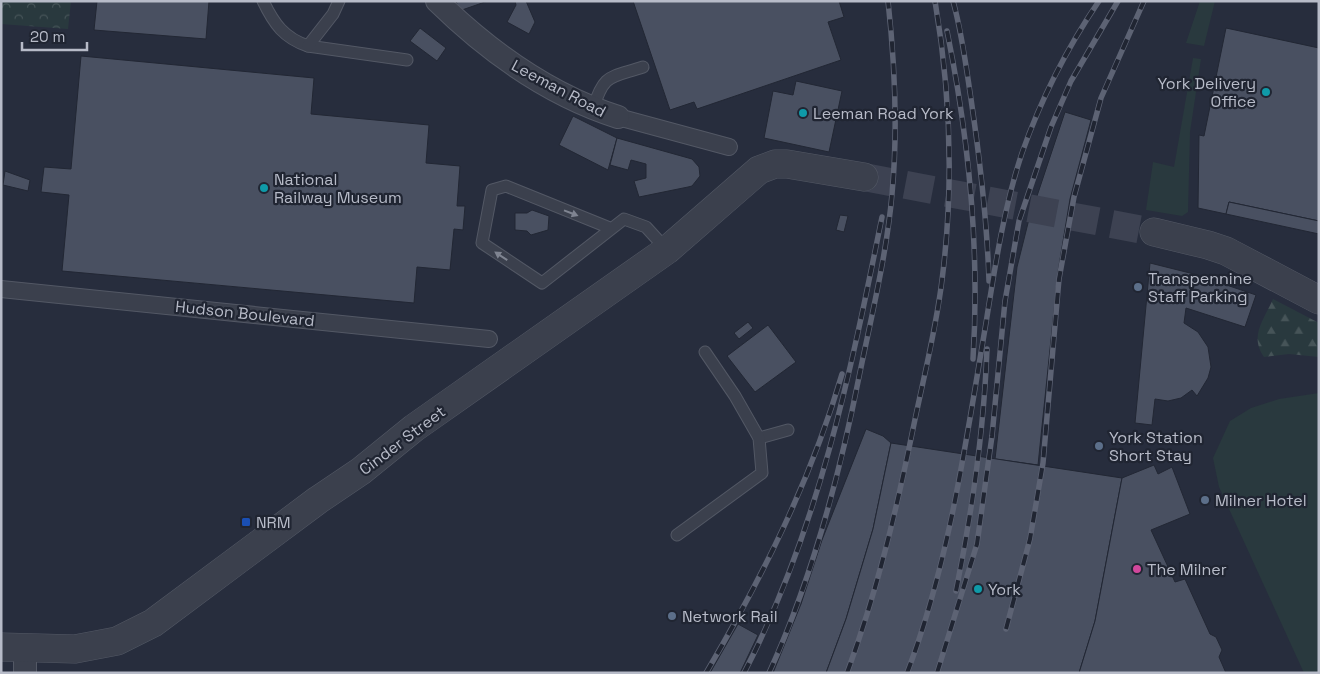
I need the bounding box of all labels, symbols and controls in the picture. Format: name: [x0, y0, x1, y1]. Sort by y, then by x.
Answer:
scale bar: [22, 20, 88, 52]
text: 20 m: [30, 27, 65, 46]
street label: Leeman Road: [508, 55, 610, 122]
place label: York Delivery Office: [1157, 73, 1256, 112]
marker: York Delivery Office: [1260, 86, 1272, 98]
place label: Leeman Road York: [813, 103, 954, 124]
marker: Leeman Road York: [797, 107, 809, 119]
place label: National Railway Museum: [274, 169, 402, 208]
marker: National Railway Museum: [258, 182, 270, 194]
one-way arrow: [564, 210, 579, 217]
one-way arrow: [494, 251, 508, 261]
place label: Transpennine Staff Parking: [1148, 268, 1252, 307]
marker: Transpennine Staff Parking: [1132, 281, 1144, 293]
street label: Hudson Boulevard: [174, 296, 316, 331]
street label: Cinder Street: [355, 401, 450, 480]
place label: York Station Short Stay: [1109, 427, 1203, 466]
marker: York Station Short Stay: [1093, 440, 1105, 452]
place label: Milner Hotel: [1215, 490, 1307, 511]
marker: Milner Hotel: [1199, 494, 1211, 506]
place label: NRM: [256, 512, 291, 533]
marker: NRM: [240, 516, 252, 528]
place label: The Milner: [1147, 559, 1227, 580]
marker: The Milner: [1131, 563, 1143, 575]
place label: York: [988, 579, 1021, 600]
marker: York: [972, 583, 984, 595]
place label: Network Rail: [682, 606, 778, 627]
marker: Network Rail: [666, 610, 678, 622]

